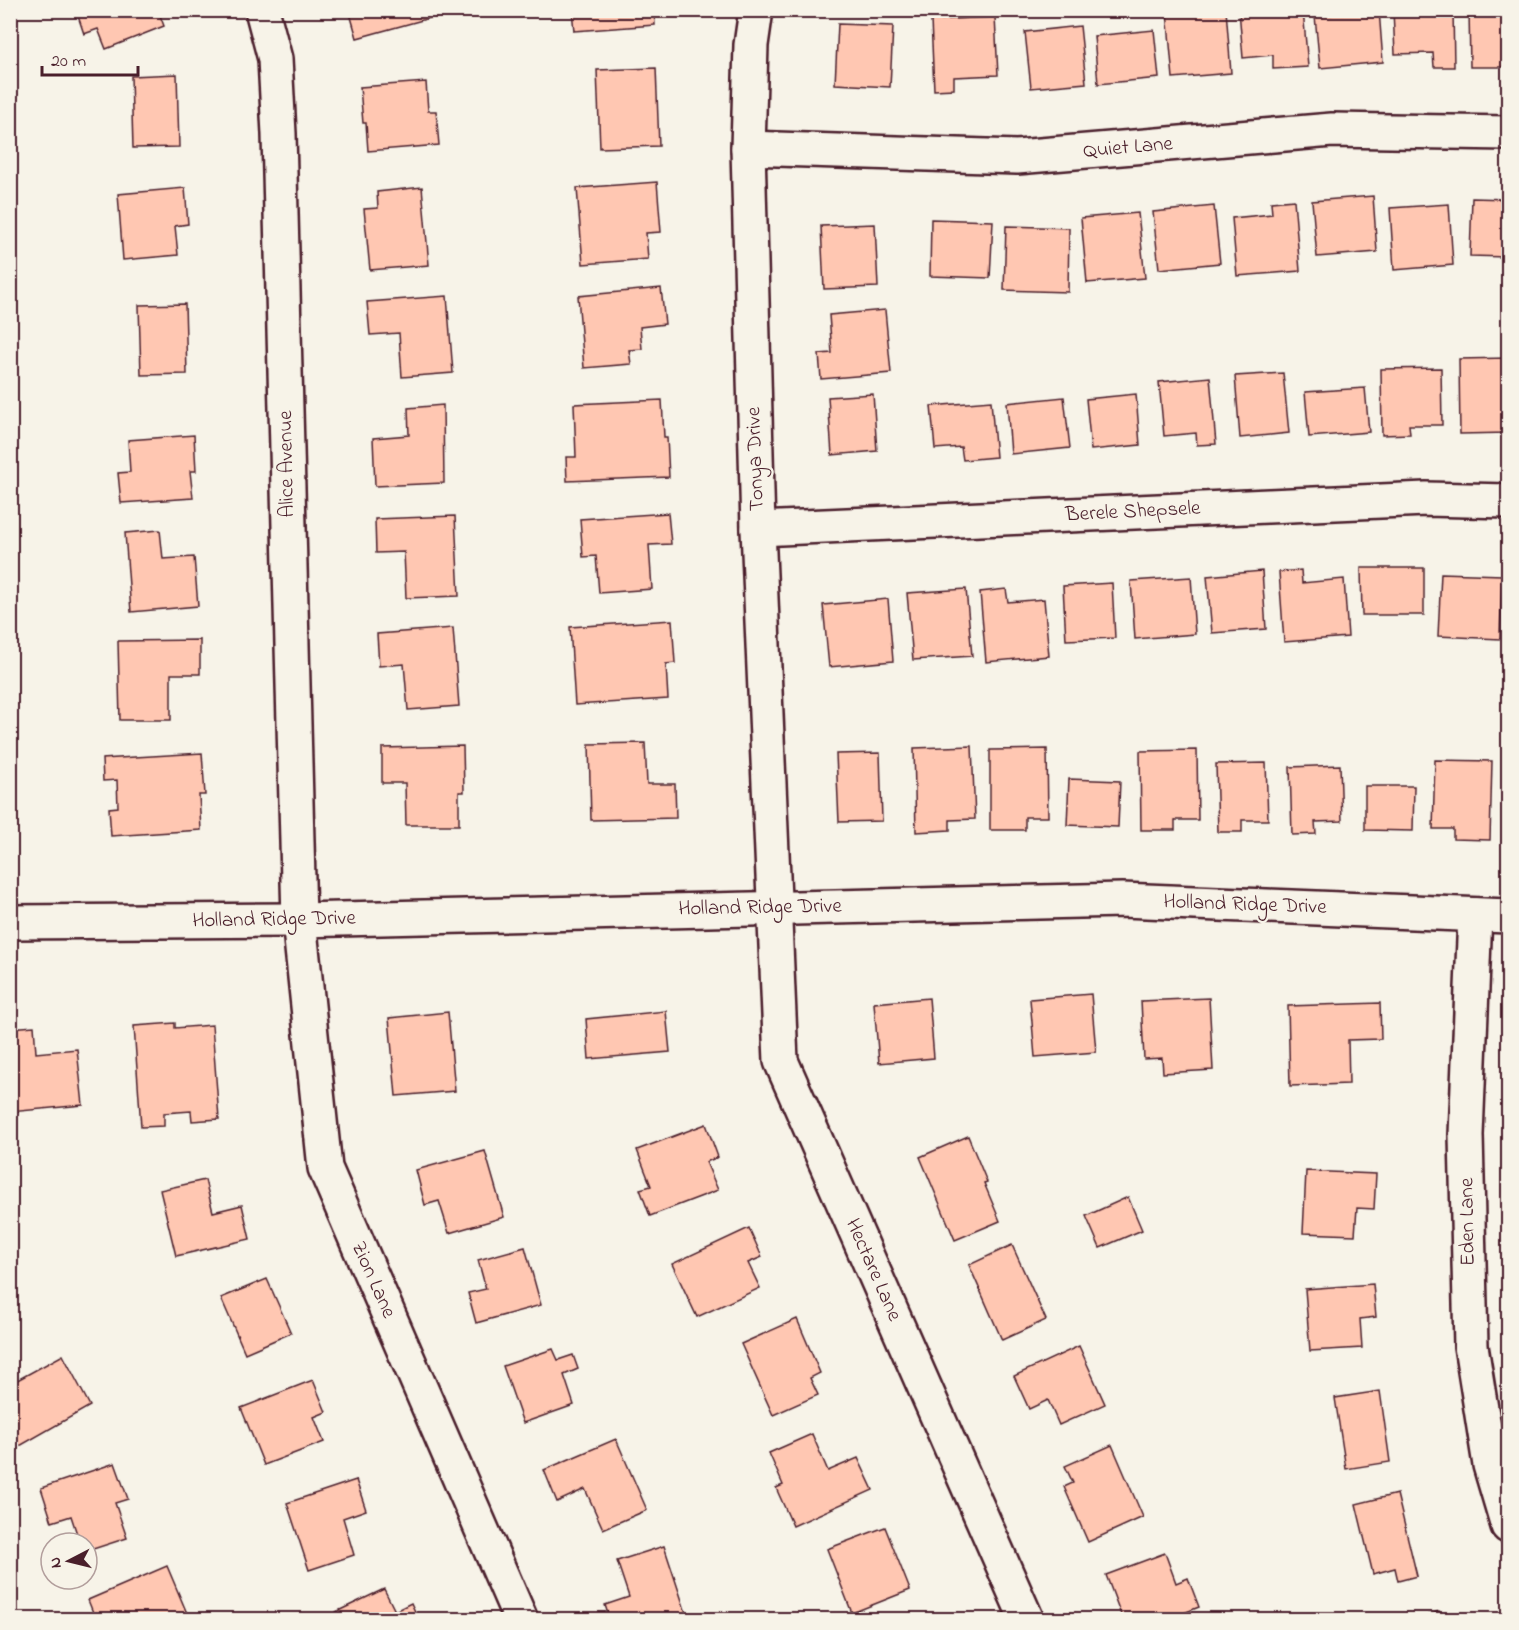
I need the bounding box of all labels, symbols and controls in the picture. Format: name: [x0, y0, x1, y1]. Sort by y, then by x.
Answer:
scale bar: [42, 39, 138, 77]
text: 20 m: [51, 49, 86, 75]
street label: Quiet Lane: [1082, 129, 1175, 167]
street label: Tonya Drive: [739, 406, 775, 512]
street label: Alice Avenue: [271, 410, 303, 518]
street label: Berele Shepsele: [1064, 493, 1202, 531]
street label: Holland Ridge Drive: [1163, 887, 1328, 925]
street label: Holland Ridge Drive: [678, 892, 843, 926]
street label: Holland Ridge Drive: [192, 904, 357, 938]
street label: Eden Lane: [1452, 1177, 1484, 1266]
street label: Hectare Lane: [837, 1214, 909, 1327]
street label: Zion Lane: [343, 1237, 403, 1324]
north arrow: [39, 1531, 99, 1591]
text: N: [44, 1556, 69, 1569]

